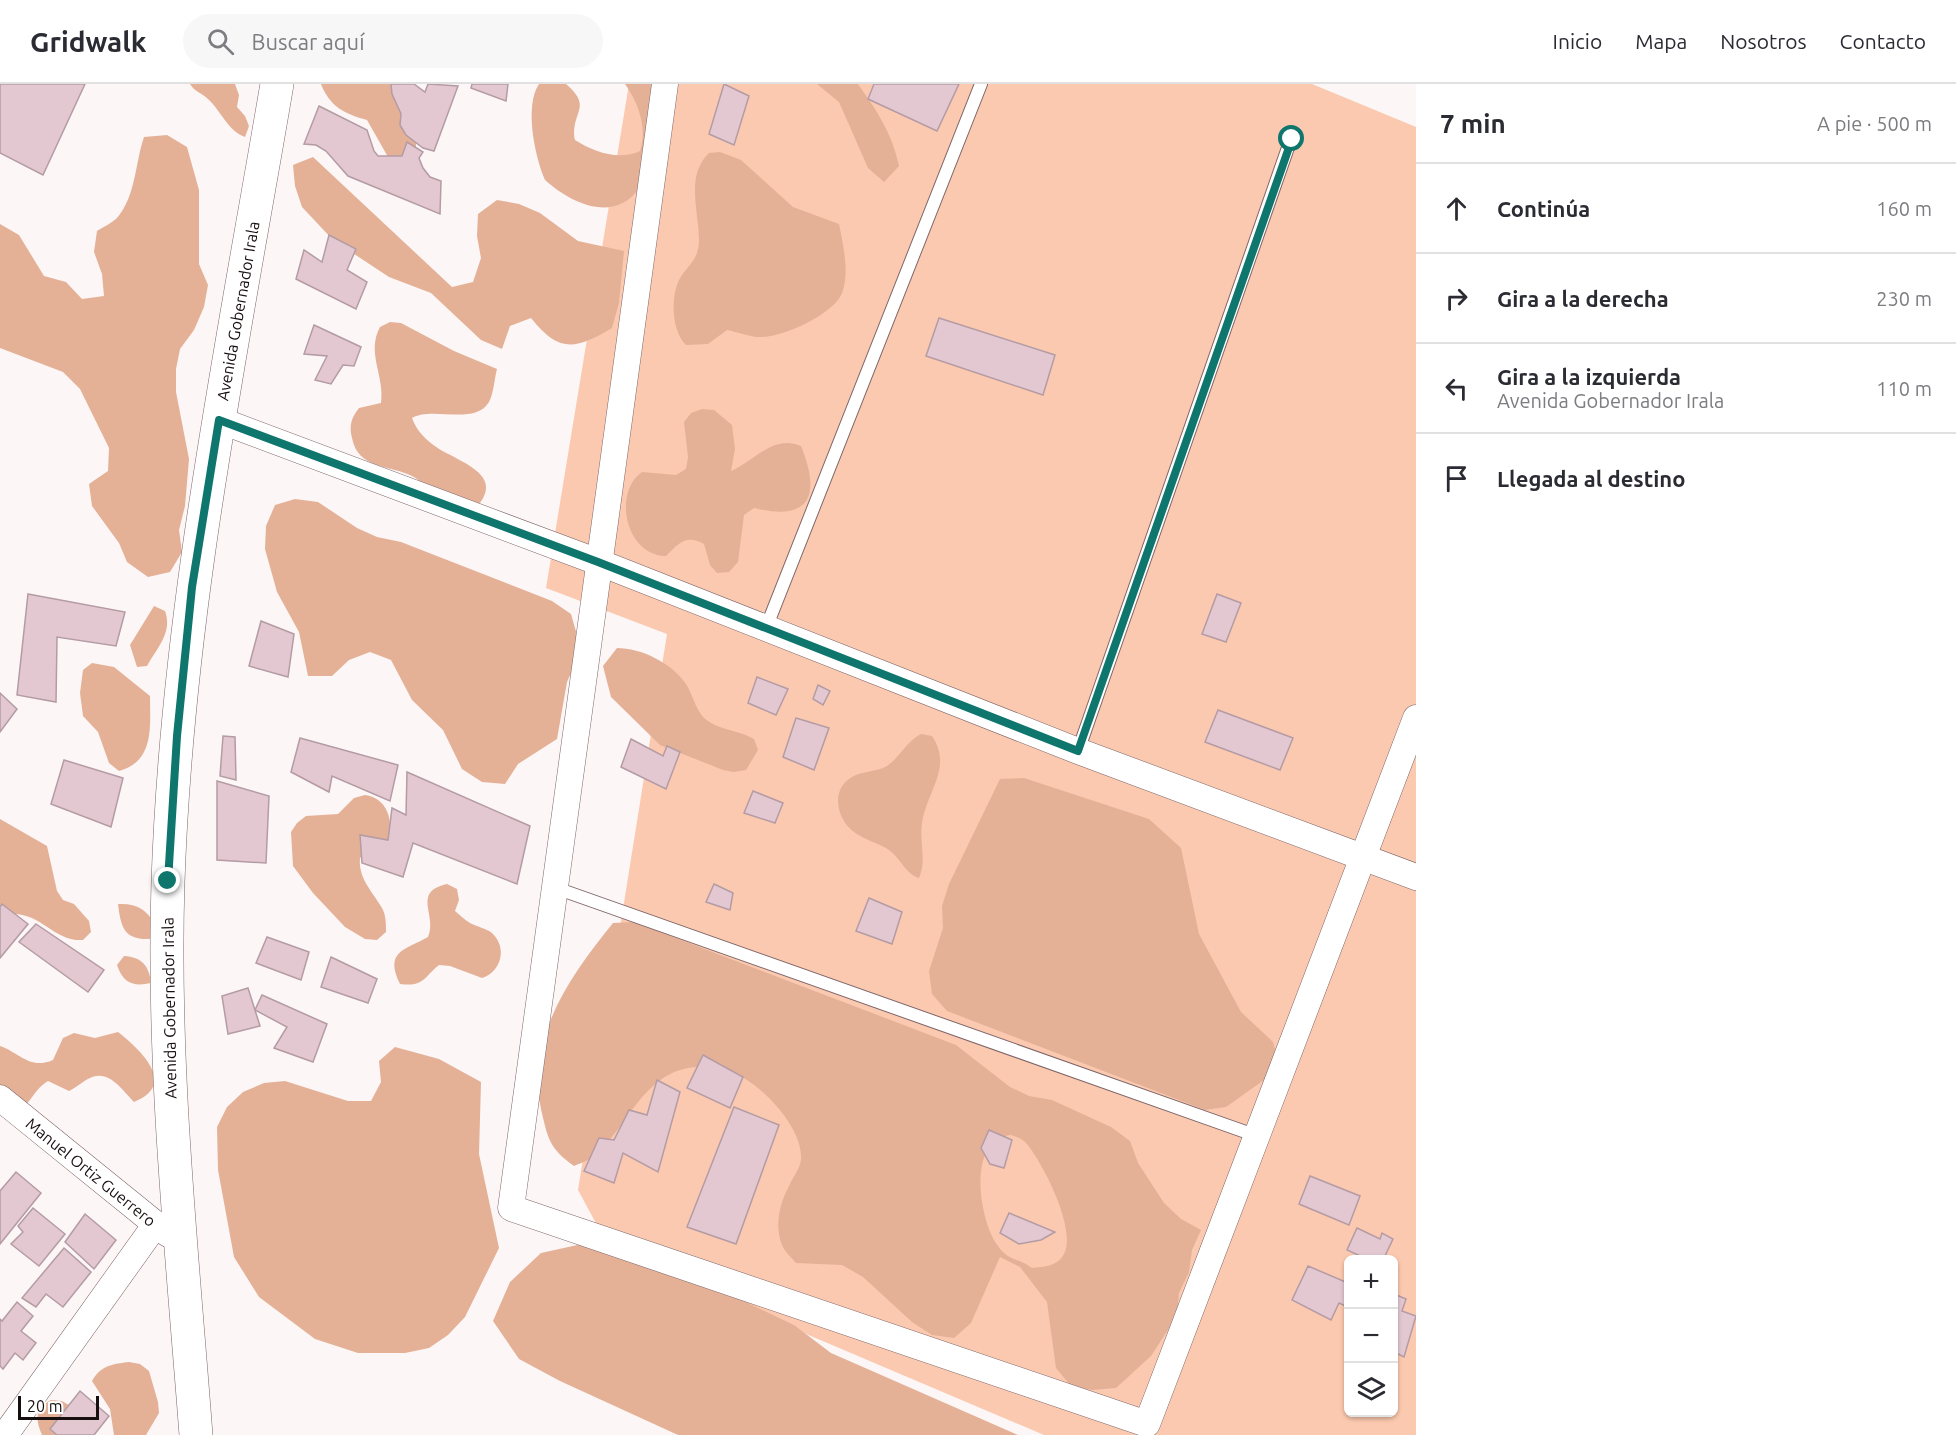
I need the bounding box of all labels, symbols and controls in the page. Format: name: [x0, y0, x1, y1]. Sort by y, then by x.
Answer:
search box: [183, 14, 603, 68]
icon: search: [204, 25, 237, 58]
text: Gridwalk: [30, 26, 147, 57]
text: Buscar aquí: [252, 29, 365, 54]
text: Inicio: [1553, 29, 1602, 53]
text: Mapa: [1635, 29, 1687, 53]
text: Nosotros: [1720, 29, 1807, 53]
text: Contacto: [1840, 29, 1926, 53]
text: 7 min: [1440, 109, 1506, 138]
text: A pie · 500 m: [1817, 112, 1932, 135]
route start: [1278, 125, 1304, 151]
icon: ahead: [1440, 192, 1473, 225]
text: Continúa: [1497, 196, 1590, 221]
text: 160 m: [1876, 197, 1932, 220]
street label: Avenida Gobernador Irala: [213, 220, 263, 402]
icon: right: [1440, 282, 1473, 315]
text: Gira a la derecha: [1497, 286, 1669, 311]
text: 230 m: [1876, 287, 1932, 310]
text: Gira a la izquierda: [1497, 364, 1681, 389]
icon: left: [1440, 372, 1473, 405]
text: 110 m: [1876, 377, 1932, 400]
text: Avenida Gobernador Irala: [1497, 389, 1724, 412]
icon: arrive: [1440, 462, 1473, 495]
text: Llegada al destino: [1497, 466, 1685, 491]
route end: [154, 867, 180, 893]
street label: Avenida Gobernador Irala: [158, 917, 180, 1099]
street label: Manuel Ortiz Guerrero: [23, 1114, 159, 1230]
map controls: [1344, 1255, 1398, 1417]
button: +: [1344, 1255, 1398, 1309]
button: −: [1344, 1309, 1398, 1363]
button: layers: [1344, 1363, 1398, 1417]
scale bar: [18, 1393, 99, 1420]
text: 20 m: [27, 1397, 63, 1415]

